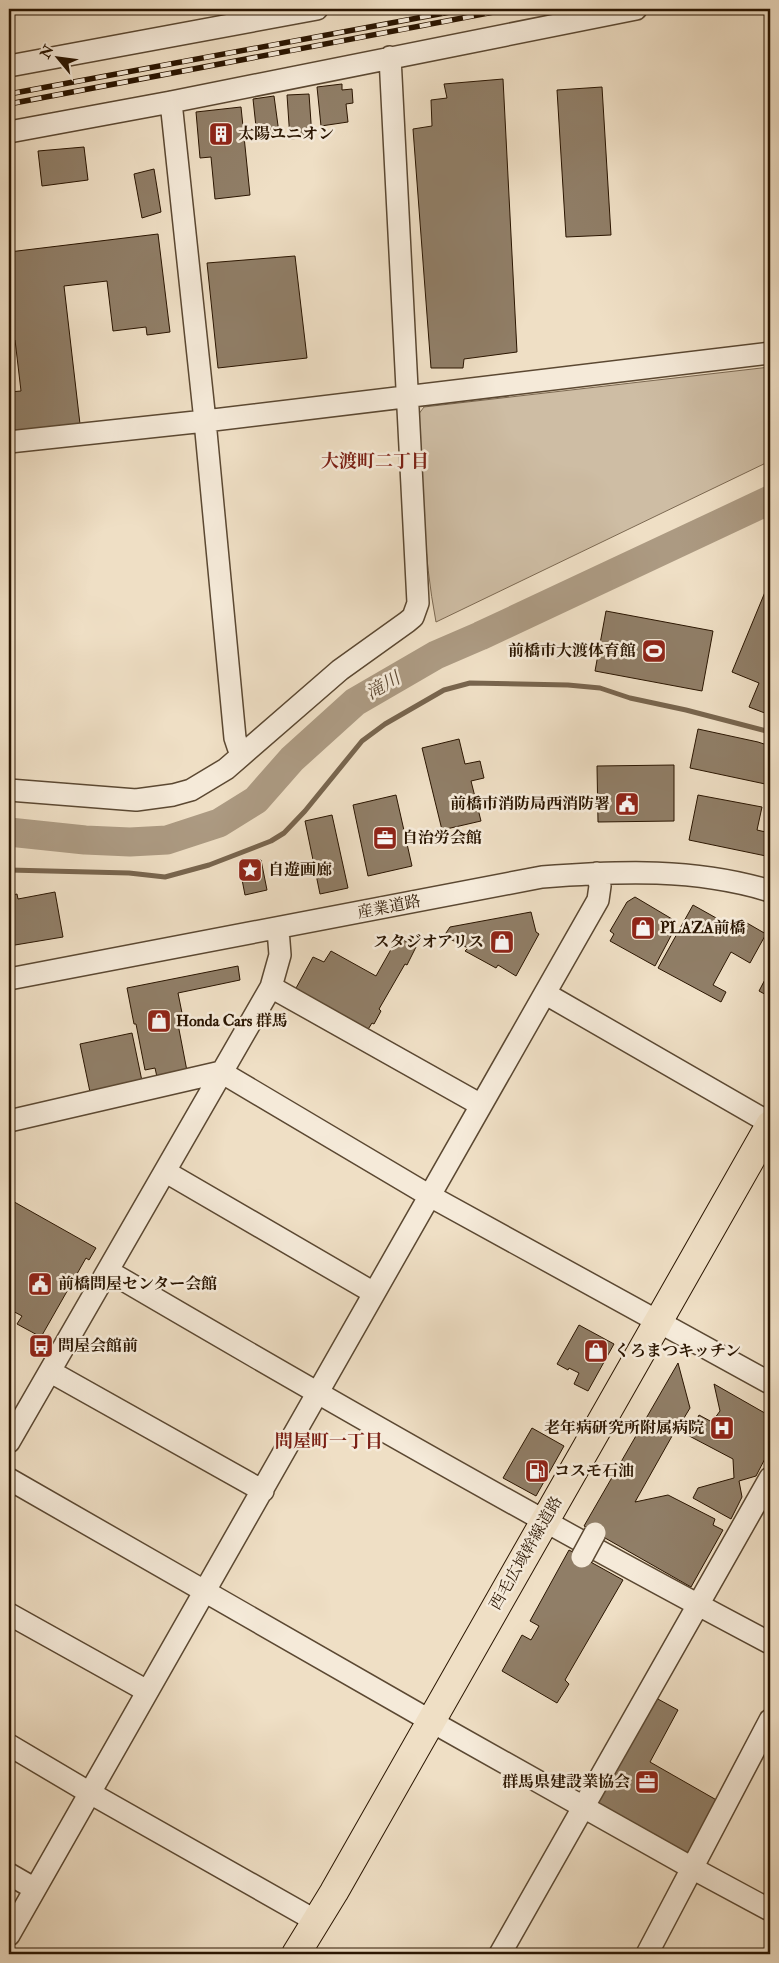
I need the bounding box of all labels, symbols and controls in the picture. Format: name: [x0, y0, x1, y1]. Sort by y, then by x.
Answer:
north arrow: [32, 32, 82, 82]
text: N: [36, 42, 58, 62]
building icon: 太陽ユニオン: [208, 121, 234, 147]
place label: 太陽ユニオン: [238, 124, 334, 144]
district label: 大渡町二丁目: [321, 450, 429, 473]
sports icon: 前橋市大渡体育館: [641, 638, 667, 664]
place label: 前橋市大渡体育館: [508, 641, 636, 661]
water label: 滝川: [362, 666, 406, 705]
public building icon: 前橋市消防局西消防署: [614, 791, 640, 817]
place label: 前橋市消防局西消防署: [450, 794, 610, 814]
office icon: 自治労会館: [372, 825, 398, 851]
place label: 自治労会館: [402, 828, 482, 848]
place icon: 自遊画廊: [237, 857, 263, 883]
place label: 自遊画廊: [268, 860, 332, 880]
street label: 産業道路: [356, 891, 422, 923]
shop icon: PLAZA前橋: [630, 915, 656, 941]
place label: PLAZA前橋: [660, 918, 746, 938]
shop icon: スタジオアリス: [489, 929, 515, 955]
place label: スタジオアリス: [373, 932, 484, 952]
shop icon: Honda Cars 群馬: [146, 1008, 172, 1034]
place label: Honda Cars 群馬: [176, 1011, 288, 1031]
public building icon: 前橋問屋センター会館: [27, 1271, 53, 1297]
place label: 前橋問屋センター会館: [58, 1274, 217, 1294]
bus stop icon: 問屋会館前: [28, 1333, 54, 1359]
place label: 問屋会館前: [58, 1336, 138, 1356]
shop icon: くろまつキッチン: [583, 1338, 609, 1364]
place label: くろまつキッチン: [614, 1341, 741, 1361]
hospital icon: 老年病研究所附属病院: [709, 1415, 735, 1441]
place label: 老年病研究所附属病院: [544, 1418, 704, 1438]
district label: 問屋町一丁目: [275, 1430, 383, 1453]
fuel station icon: コスモ石油: [524, 1458, 550, 1484]
place label: コスモ石油: [554, 1461, 634, 1481]
street label: 西毛広域幹線道路: [485, 1493, 567, 1613]
office icon: 群馬県建設業協会: [634, 1769, 660, 1795]
place label: 群馬県建設業協会: [502, 1772, 630, 1792]

